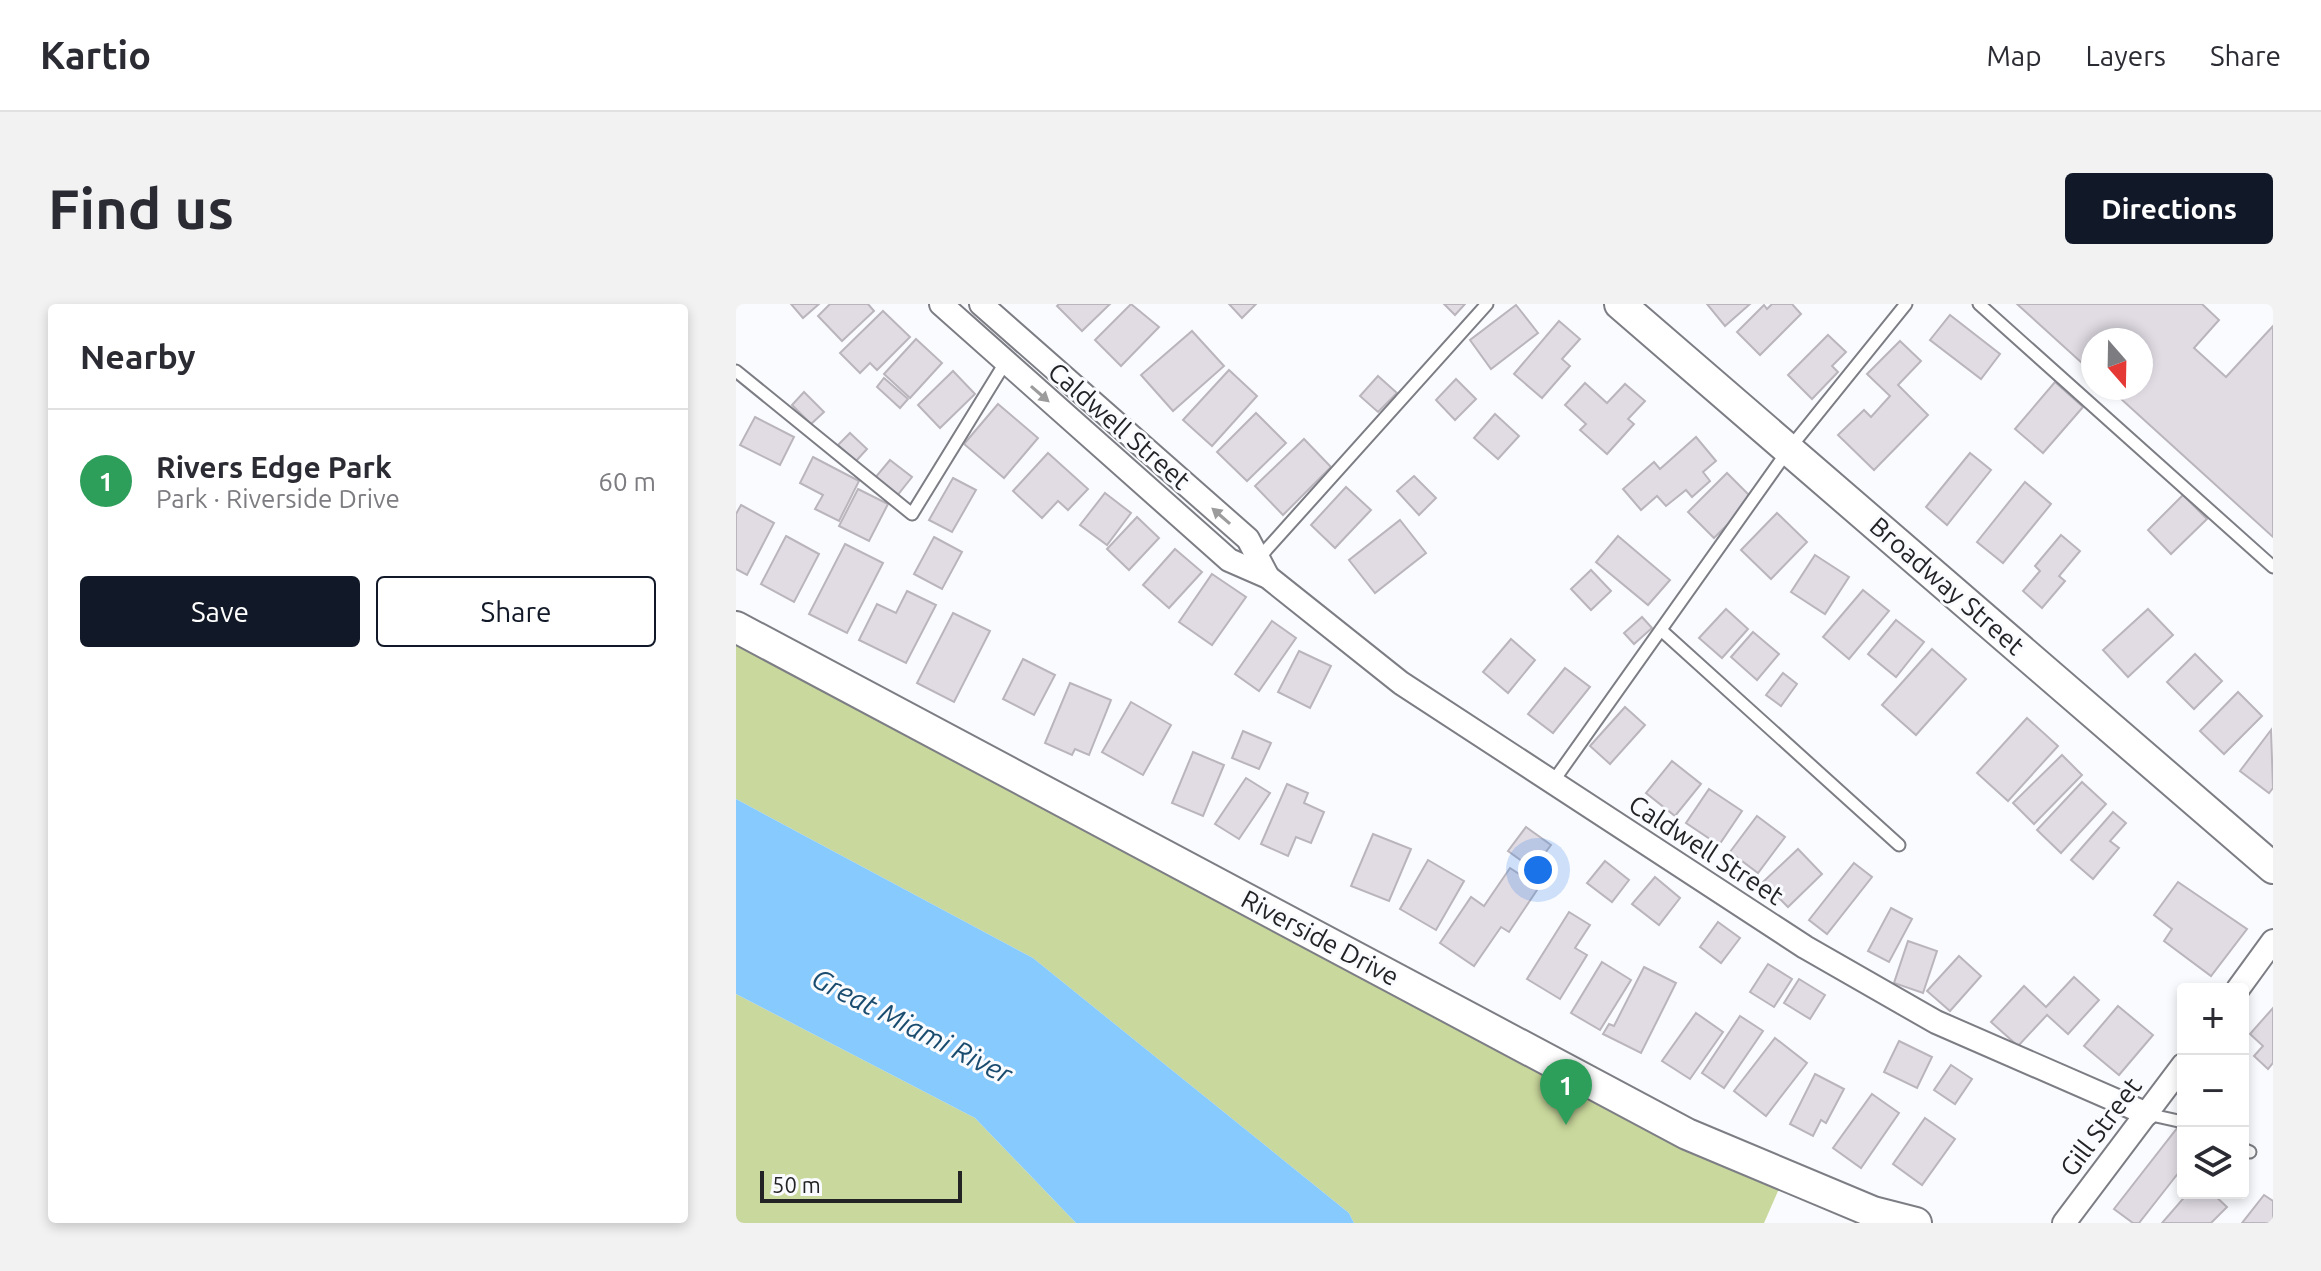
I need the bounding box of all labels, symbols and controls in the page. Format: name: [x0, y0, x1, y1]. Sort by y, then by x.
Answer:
text: Kartio: [40, 34, 151, 76]
text: Map: [1986, 40, 2042, 71]
text: Layers: [2086, 40, 2166, 71]
text: Share: [2210, 40, 2281, 71]
button: Directions: [2065, 173, 2273, 244]
text: Find us: [48, 177, 234, 240]
north arrow: [2081, 328, 2153, 400]
text: Nearby: [80, 337, 195, 375]
street label: Caldwell Street: [1043, 356, 1196, 495]
one-way arrow: [1031, 384, 1050, 402]
text: Rivers Edge Park: [156, 450, 392, 484]
text: 1: [99, 467, 113, 496]
text: 60 m: [598, 467, 656, 496]
text: Park · Riverside Drive: [156, 484, 400, 513]
one-way arrow: [1212, 508, 1232, 525]
street label: Broadway Street: [1864, 511, 2030, 660]
button: Save: [80, 576, 360, 647]
button: Share: [376, 576, 656, 647]
street label: Caldwell Street: [1624, 789, 1789, 910]
your location: [1518, 850, 1558, 890]
street label: Riverside Drive: [1237, 884, 1404, 991]
water label: Great Miami River: [807, 962, 1019, 1090]
map controls: [2177, 983, 2249, 1199]
button: +: [2177, 983, 2249, 1055]
button: −: [2177, 1055, 2249, 1127]
pin: 1: [1540, 1059, 1592, 1125]
street label: Gill Street: [2054, 1072, 2147, 1182]
button: layers: [2177, 1127, 2249, 1199]
scale bar: [760, 1167, 962, 1203]
text: 50 m: [772, 1172, 821, 1197]

